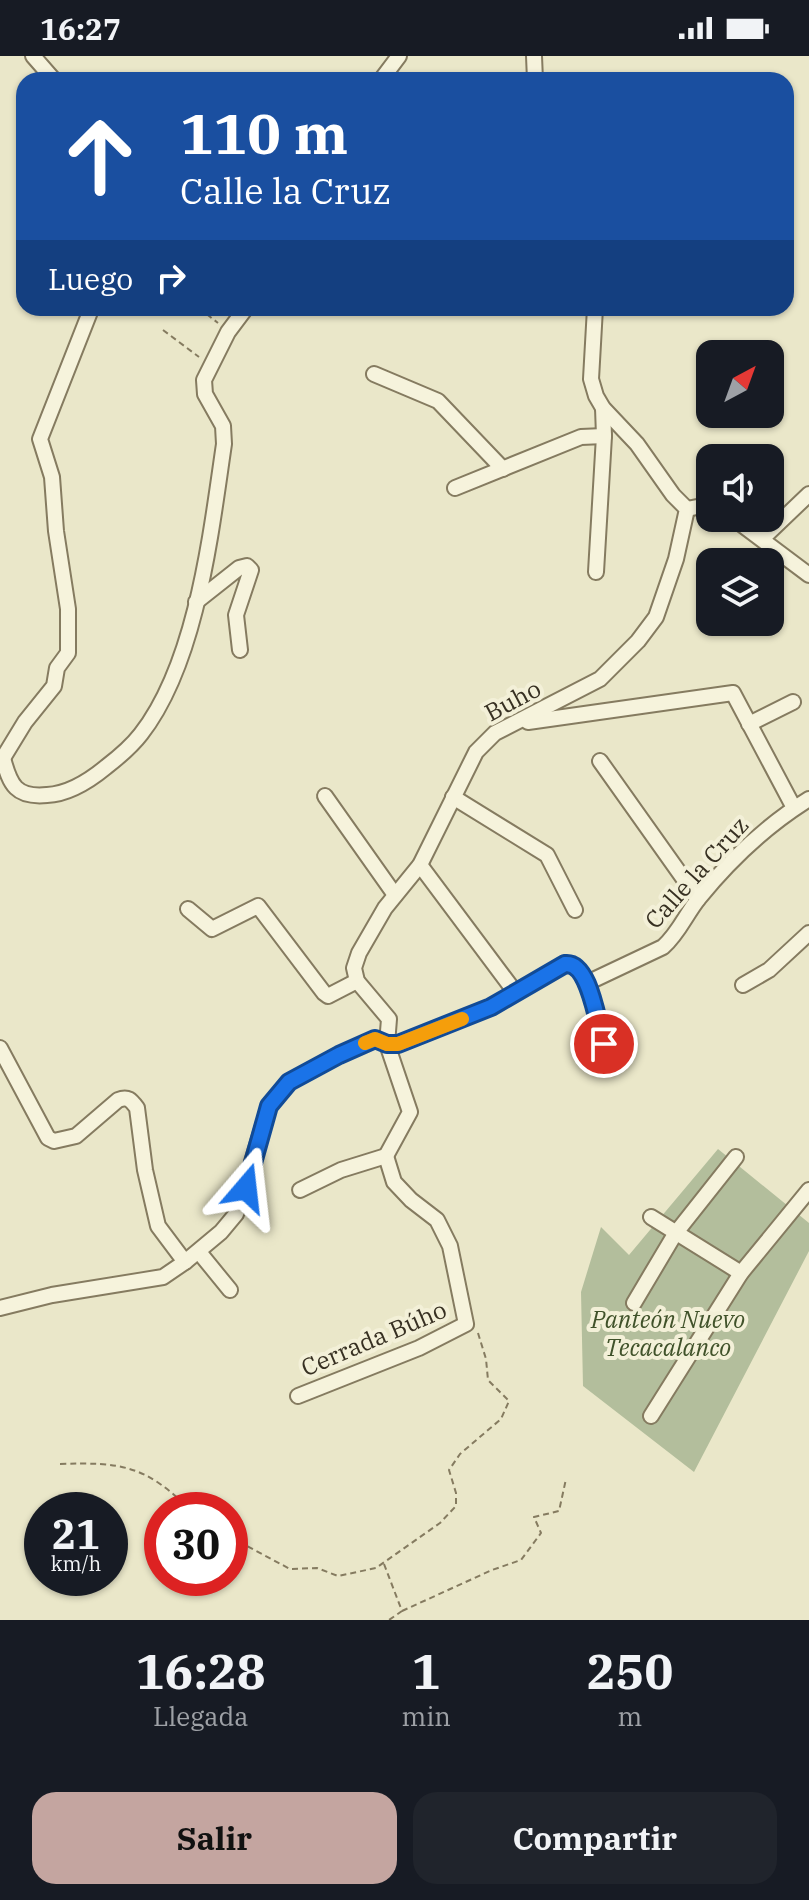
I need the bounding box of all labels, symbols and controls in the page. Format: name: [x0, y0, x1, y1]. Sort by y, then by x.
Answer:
text: 16:27: [40, 9, 121, 48]
text: 110 m: [180, 97, 348, 169]
icon: ahead: [48, 104, 152, 208]
text: Calle la Cruz: [180, 167, 391, 214]
icon: right: [149, 256, 193, 300]
text: Luego: [48, 259, 133, 298]
north arrow: [696, 340, 784, 428]
map controls: [696, 340, 784, 636]
button: sound: [696, 444, 784, 532]
button: layers: [696, 548, 784, 636]
street label: Buho: [479, 672, 546, 728]
street label: Calle la Cruz: [637, 809, 755, 935]
pin: [570, 1010, 638, 1078]
icon: arrive: [582, 1022, 626, 1066]
position arrow: [204, 1146, 288, 1230]
street label: Cerrada Búho: [296, 1293, 451, 1383]
park label: Panteón Nuevo Tecacalanco: [590, 1303, 745, 1363]
speed limit sign: 30: [144, 1492, 248, 1596]
text: 21: [52, 1508, 100, 1560]
text: km/h: [51, 1550, 101, 1577]
text: 16:28: [136, 1640, 266, 1702]
text: 1: [412, 1640, 441, 1702]
text: 250: [587, 1640, 673, 1702]
text: Llegada: [153, 1699, 248, 1733]
text: min: [401, 1699, 451, 1733]
text: m: [618, 1699, 642, 1733]
button: Salir: [32, 1792, 397, 1884]
button: Compartir: [413, 1792, 777, 1884]

